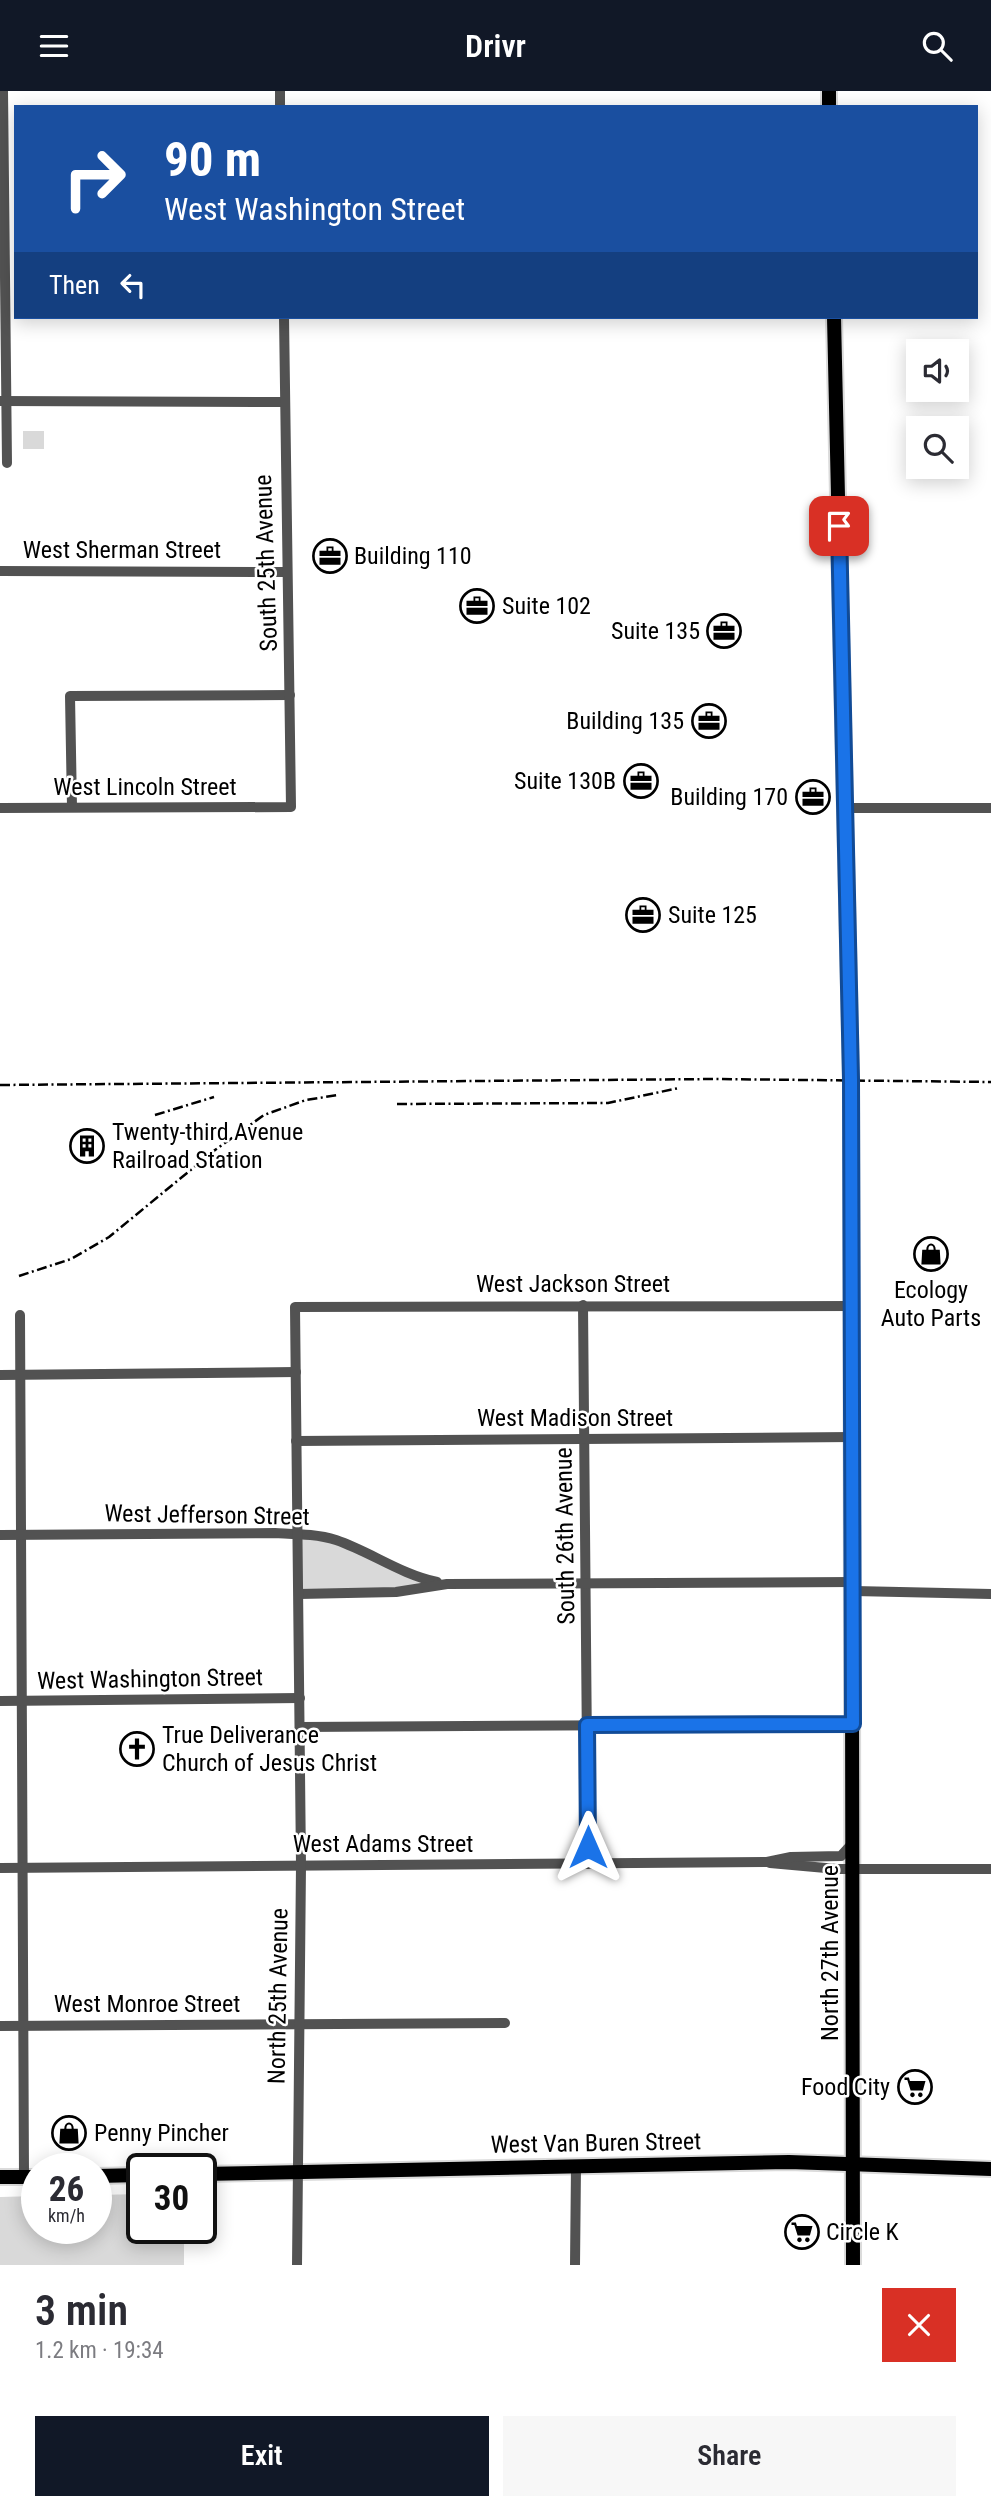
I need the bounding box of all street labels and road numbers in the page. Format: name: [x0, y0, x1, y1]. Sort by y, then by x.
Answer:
street label: South 25th Avenue: [249, 474, 283, 652]
street label: West Sherman Street: [23, 536, 221, 564]
street label: West Lincoln Street: [53, 773, 237, 801]
street label: West Jackson Street: [476, 1270, 670, 1298]
street label: West Madison Street: [477, 1404, 673, 1432]
street label: South 26th Avenue: [549, 1447, 581, 1625]
street label: West Jefferson Street: [104, 1499, 310, 1531]
street label: West Washington Street: [37, 1663, 263, 1695]
street label: West Adams Street: [293, 1830, 473, 1858]
street label: North 27th Avenue: [816, 1865, 844, 2041]
street label: North 25th Avenue: [262, 1908, 294, 2084]
street label: West Monroe Street: [54, 1990, 240, 2018]
street label: West Van Buren Street: [490, 2127, 702, 2159]

